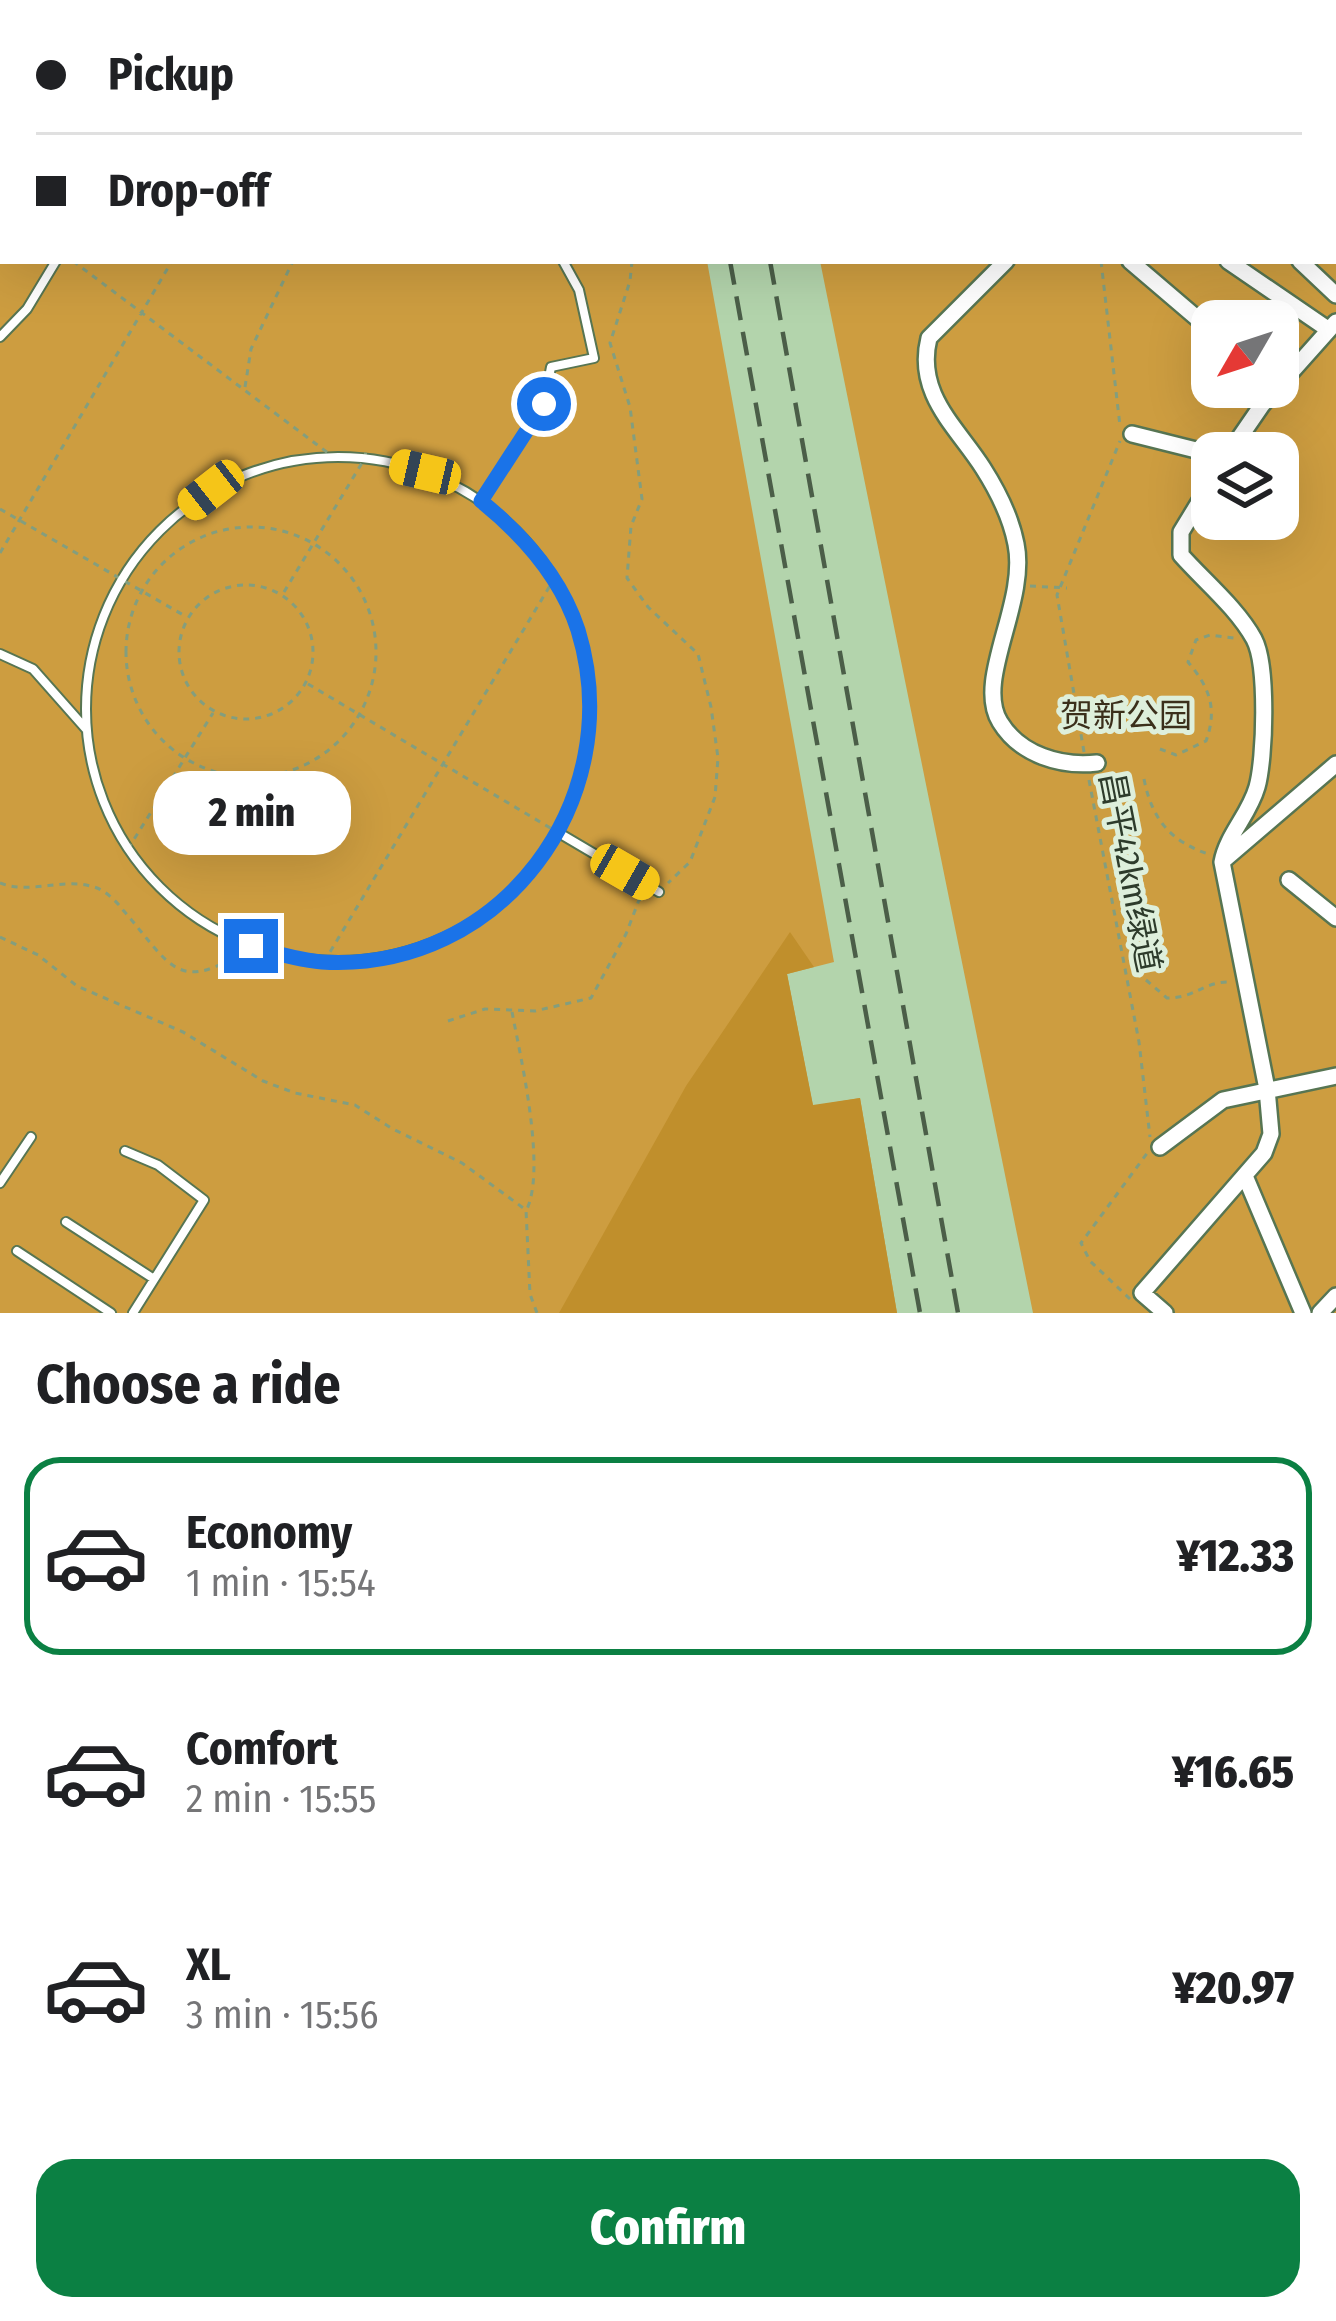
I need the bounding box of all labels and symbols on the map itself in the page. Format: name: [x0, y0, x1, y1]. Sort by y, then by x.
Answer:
north arrow: [1191, 300, 1299, 408]
route start: [517, 377, 571, 431]
car: [386, 446, 464, 498]
car: [172, 454, 250, 526]
park label: 贺新公园: [1060, 696, 1192, 736]
street label: 昌平42km绿道: [1091, 769, 1169, 976]
callout: 2 min: [152, 772, 350, 856]
car: [585, 838, 665, 906]
route end: [224, 919, 278, 973]

